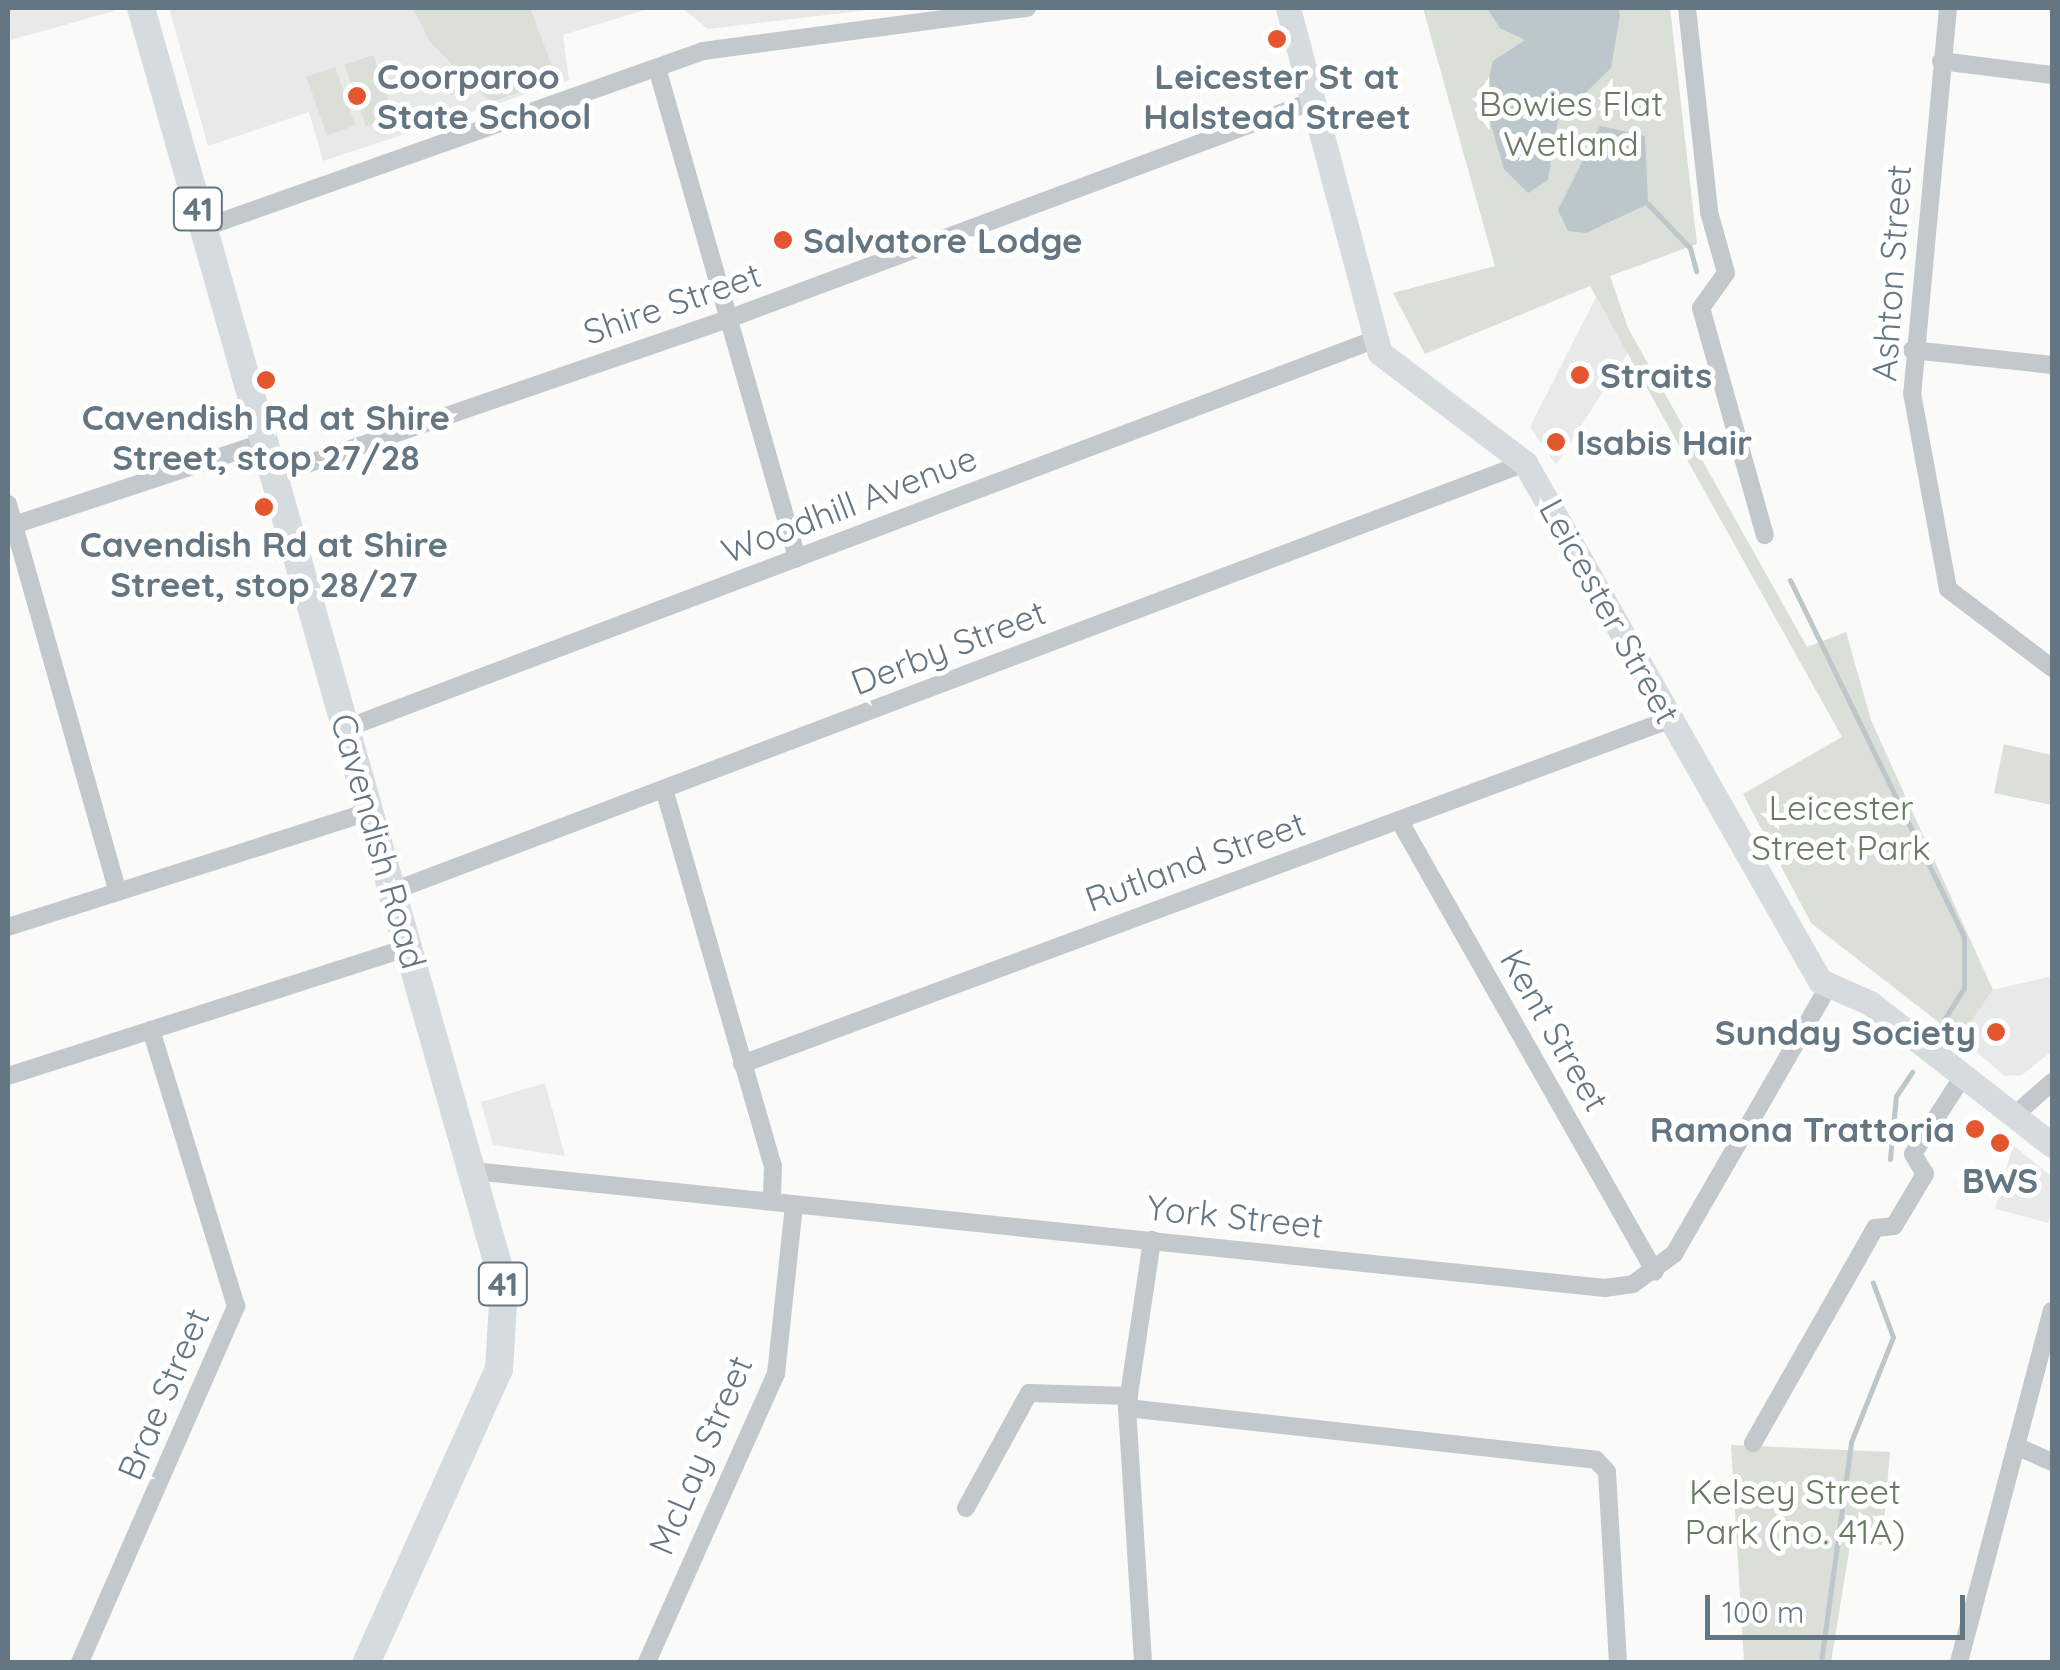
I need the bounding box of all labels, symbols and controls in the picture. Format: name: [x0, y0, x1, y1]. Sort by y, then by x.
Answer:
marker: Leicester St at Halstead Street: [1266, 28, 1288, 50]
place label: Coorparoo State School: [377, 55, 592, 137]
place label: Leicester St at Halstead Street: [1143, 55, 1411, 137]
park label: Bowies Flat Wetland: [1479, 82, 1663, 164]
marker: Coorparoo State School: [346, 85, 368, 107]
street label: Ashton Street: [1862, 163, 1920, 383]
road number: 41: [170, 182, 226, 236]
place label: Salvatore Lodge: [803, 219, 1083, 261]
marker: Salvatore Lodge: [772, 229, 794, 251]
street label: Shire Street: [578, 253, 766, 353]
place label: Straits: [1600, 354, 1712, 396]
marker: Straits: [1569, 364, 1591, 386]
marker: Cavendish Rd at Shire Street, stop 27/28: [255, 369, 277, 391]
place label: Cavendish Rd at Shire Street, stop 27/28: [82, 396, 450, 478]
place label: Isabis Hair: [1576, 421, 1752, 463]
marker: Isabis Hair: [1545, 431, 1567, 453]
street label: Woodhill Avenue: [716, 436, 982, 572]
street label: Leicester Street: [1531, 491, 1689, 731]
marker: Cavendish Rd at Shire Street, stop 28/27: [253, 496, 275, 518]
place label: Cavendish Rd at Shire Street, stop 28/27: [80, 523, 448, 605]
street label: Derby Street: [845, 591, 1051, 703]
street label: Cavendish Road: [323, 709, 435, 973]
park label: Leicester Street Park: [1751, 786, 1931, 868]
street label: Rutland Street: [1079, 802, 1311, 920]
street label: Kent Street: [1492, 942, 1618, 1118]
place label: Sunday Society: [1715, 1011, 1976, 1053]
marker: Sunday Society: [1985, 1021, 2007, 1043]
place label: Ramona Trattoria: [1650, 1108, 1955, 1150]
marker: Ramona Trattoria: [1964, 1118, 1986, 1140]
marker: BWS: [1989, 1132, 2011, 1154]
place label: BWS: [1962, 1159, 2038, 1201]
street label: York Street: [1145, 1186, 1325, 1246]
road number: 41: [476, 1257, 530, 1311]
street label: Brae Street: [108, 1302, 218, 1486]
street label: McLay Street: [639, 1349, 761, 1561]
park label: Kelsey Street Park (no. 41A): [1685, 1470, 1905, 1552]
scale bar: [1710, 1575, 1970, 1637]
text: 100 m: [1722, 1593, 1804, 1631]

